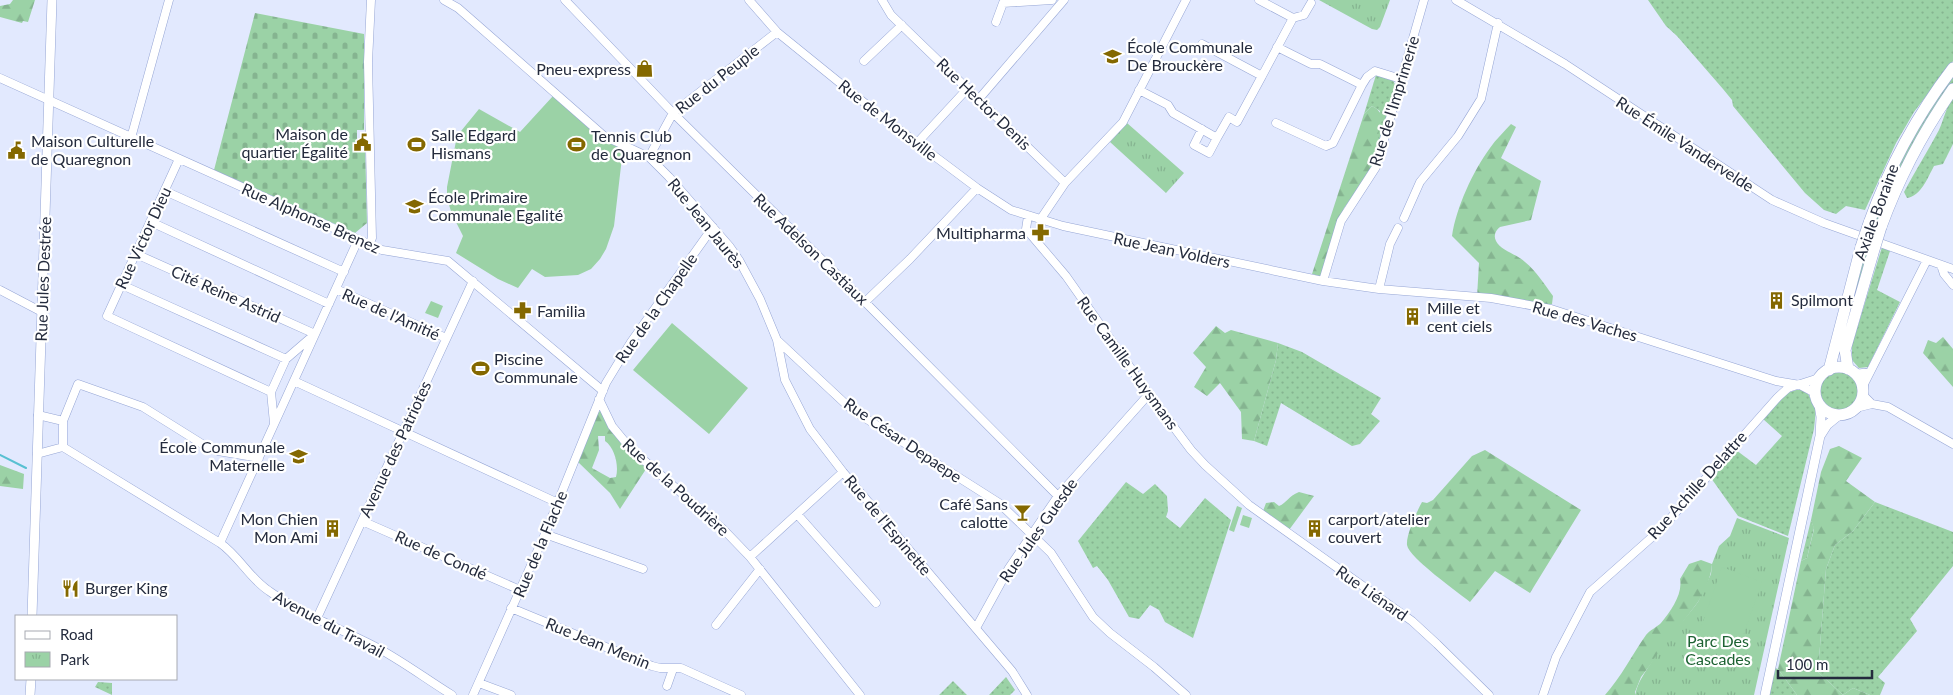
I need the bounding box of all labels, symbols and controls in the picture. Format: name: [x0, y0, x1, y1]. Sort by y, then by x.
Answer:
street label: Rue de l'Imprimerie: [1365, 33, 1422, 168]
place label: École Communale De Brouckère: [1127, 37, 1253, 74]
street label: Rue du Peuple: [671, 40, 762, 117]
school or university icon: École Communale De Brouckère: [1103, 46, 1123, 66]
street label: Rue Hector Denis: [933, 54, 1036, 154]
place label: Pneu-express: [536, 59, 631, 78]
shop icon: Pneu-express: [635, 59, 655, 79]
street label: Rue de Monsville: [835, 75, 942, 164]
street label: Rue Émile Vandervelde: [1613, 92, 1758, 195]
place label: Maison de quartier Égalité: [241, 124, 348, 161]
place label: Salle Edgard Hismans: [431, 125, 516, 162]
place label: Tennis Club de Quaregnon: [591, 126, 691, 163]
place label: Maison Culturelle de Quaregnon: [31, 131, 154, 168]
public building icon: Maison de quartier Égalité: [352, 133, 372, 153]
sports icon: Salle Edgard Hismans: [407, 134, 427, 154]
sports icon: Tennis Club de Quaregnon: [567, 135, 587, 155]
public building icon: Maison Culturelle de Quaregnon: [7, 140, 27, 160]
street label: Axiale Boraine: [1849, 161, 1902, 263]
street label: Rue Jean Jaurès: [664, 174, 749, 272]
street label: Rue Alphonse Brenez: [239, 179, 383, 257]
street label: Rue Victor Dieu: [111, 184, 174, 292]
place label: École Primaire Communale Egalité: [428, 187, 563, 224]
street label: Rue Adelson Castiaux: [750, 189, 873, 308]
school or university icon: École Primaire Communale Egalité: [404, 196, 424, 216]
street label: Rue Jules Destrée: [31, 216, 54, 342]
place label: Multipharma: [936, 223, 1026, 242]
pharmacy icon: Multipharma: [1030, 223, 1050, 243]
street label: Rue Jean Volders: [1112, 228, 1232, 271]
street label: Rue de la Chapelle: [611, 249, 701, 366]
street label: Cité Reine Astrid: [169, 261, 284, 326]
street label: Rue de l'Amitié: [339, 284, 443, 344]
building icon: Spilmont: [1767, 290, 1787, 310]
place label: Spilmont: [1791, 290, 1853, 309]
street label: Rue Camille Huysmans: [1074, 292, 1183, 433]
street label: Rue des Vaches: [1530, 296, 1640, 345]
place label: Mille et cent ciels: [1427, 298, 1492, 335]
pharmacy icon: Familia: [513, 301, 533, 321]
place label: Familia: [537, 301, 585, 320]
building icon: Mille et cent ciels: [1403, 307, 1423, 327]
place label: Piscine Communale: [494, 349, 578, 386]
sports icon: Piscine Communale: [470, 358, 490, 378]
street label: Avenue des Patriotes: [355, 378, 434, 520]
street label: Rue César Depaepe: [841, 393, 966, 486]
street label: Rue Achille Delattre: [1643, 427, 1750, 543]
street label: Rue de la Poudrière: [619, 434, 733, 539]
place label: École Communale Maternelle: [159, 437, 285, 474]
school or university icon: École Communale Maternelle: [289, 446, 309, 466]
street label: Rue de l'Espinette: [841, 471, 936, 579]
street label: Rue Jules Guesde: [995, 474, 1081, 585]
street label: Rue de la Flache: [508, 488, 571, 600]
place label: Café Sans calotte: [939, 494, 1008, 531]
bar icon: Café Sans calotte: [1012, 503, 1032, 523]
place label: Mon Chien Mon Ami: [240, 509, 318, 546]
place label: carport/atelier couvert: [1328, 509, 1430, 546]
building icon: Mon Chien Mon Ami: [322, 518, 342, 538]
building icon: carport/atelier couvert: [1304, 518, 1324, 538]
street label: Rue de Condé: [392, 526, 490, 583]
street label: Rue Liénard: [1333, 561, 1412, 624]
restaurant icon: Burger King: [61, 578, 81, 598]
place label: Burger King: [85, 578, 168, 597]
street label: Avenue du Travail: [270, 586, 388, 661]
street label: Rue Jean Menin: [543, 613, 653, 672]
legend: [15, 615, 178, 680]
text: Road: [60, 625, 93, 643]
park label: Parc Des Cascades: [1685, 631, 1751, 668]
scale bar: [1778, 648, 1872, 680]
text: Park: [60, 650, 90, 668]
text: 100 m: [1786, 655, 1828, 673]

